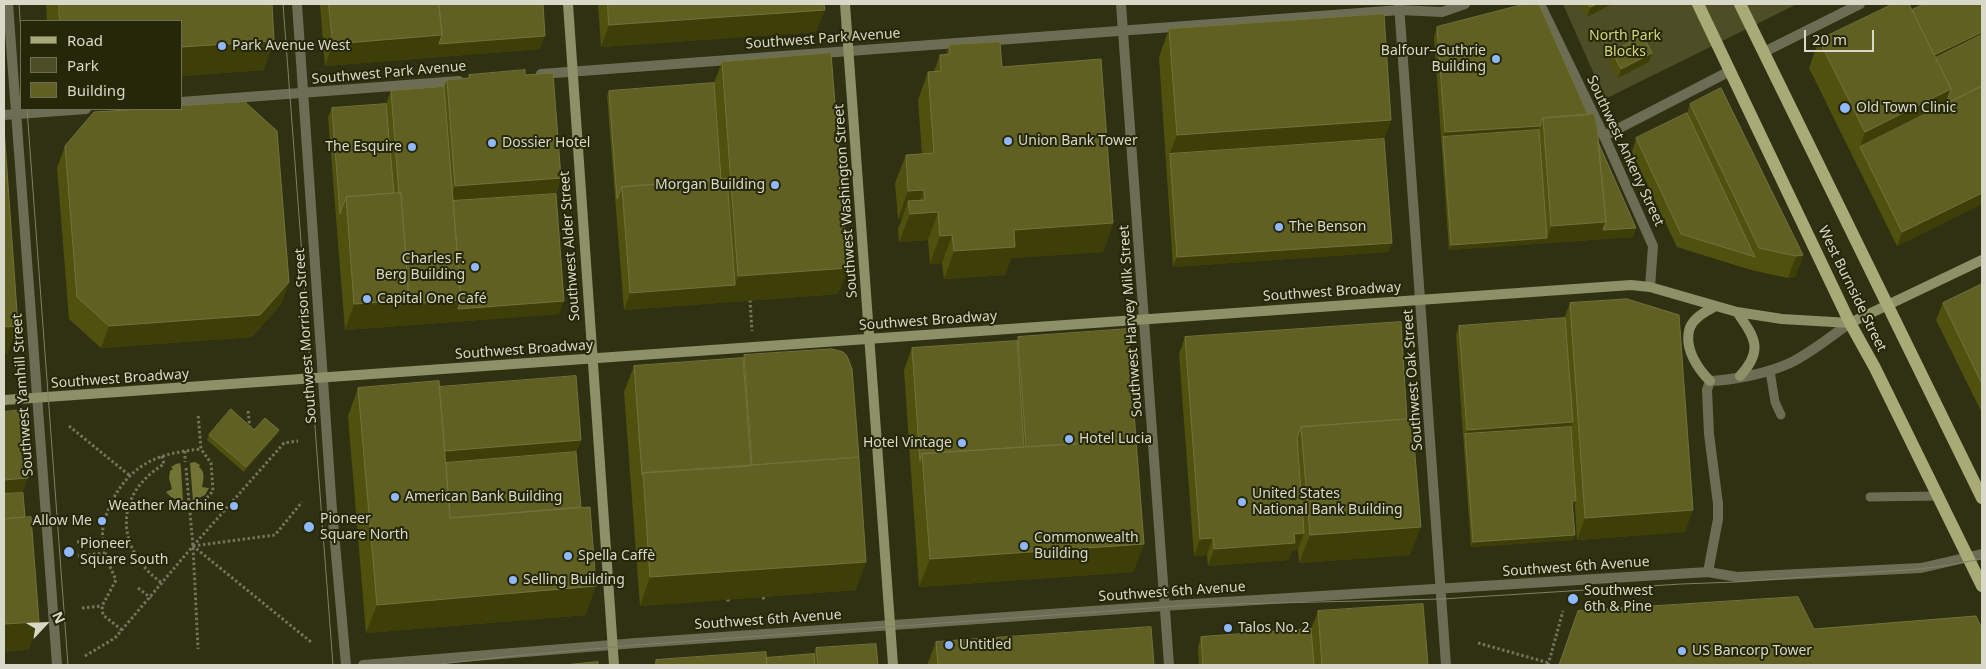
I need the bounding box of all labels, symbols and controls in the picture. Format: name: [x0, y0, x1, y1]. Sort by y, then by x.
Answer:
legend: [20, 20, 182, 110]
scale bar: [1806, 20, 1876, 52]
street label: Southwest Park Avenue: [745, 25, 901, 53]
park label: North Park Blocks: [1589, 28, 1661, 60]
text: 20 m: [1812, 29, 1847, 49]
text: Road: [67, 30, 103, 50]
place label: Park Avenue West: [232, 38, 350, 54]
marker: Park Avenue West: [216, 40, 228, 52]
place label: Balfour–Guthrie Building: [1381, 43, 1486, 75]
marker: Balfour–Guthrie Building: [1490, 53, 1502, 65]
text: Park: [67, 55, 99, 75]
street label: Southwest Park Avenue: [311, 58, 467, 88]
street label: Southwest Ankeny Street: [1583, 73, 1667, 229]
text: Building: [67, 80, 125, 100]
place label: Old Town Clinic: [1856, 100, 1956, 116]
marker: Old Town Clinic: [1838, 101, 1852, 115]
street label: Southwest Washington Street: [831, 103, 861, 299]
place label: Union Bank Tower: [1018, 133, 1138, 149]
place label: Dossier Hotel: [502, 135, 590, 151]
marker: Union Bank Tower: [1002, 135, 1014, 147]
marker: Dossier Hotel: [486, 137, 498, 149]
place label: The Esquire: [325, 139, 402, 155]
marker: The Esquire: [406, 141, 418, 153]
street label: Southwest Alder Street: [556, 170, 584, 322]
place label: Morgan Building: [655, 177, 765, 193]
marker: Morgan Building: [769, 179, 781, 191]
place label: The Benson: [1289, 219, 1366, 235]
marker: The Benson: [1273, 221, 1285, 233]
street label: West Burnside Street: [1814, 223, 1890, 355]
street label: Southwest Harvey Milk Street: [1116, 224, 1146, 418]
street label: Southwest Morrison Street: [291, 248, 321, 424]
place label: Charles F. Berg Building: [376, 251, 465, 284]
marker: Charles F. Berg Building: [469, 261, 481, 273]
street label: Southwest Broadway: [1262, 279, 1402, 305]
place label: Capital One Café: [377, 291, 487, 307]
marker: Capital One Café: [361, 293, 373, 305]
street label: Southwest Broadway: [858, 308, 998, 334]
street label: Southwest Oak Street: [1400, 309, 1426, 451]
street label: Southwest Yamhill Street: [9, 313, 37, 477]
street label: Southwest Broadway: [454, 337, 594, 363]
street label: Southwest Broadway: [50, 366, 190, 392]
place label: Hotel Lucia: [1079, 431, 1152, 447]
marker: Hotel Lucia: [1063, 433, 1075, 445]
place label: Hotel Vintage: [863, 435, 952, 451]
marker: Hotel Vintage: [956, 437, 968, 449]
place label: United States National Bank Building: [1252, 486, 1403, 518]
place label: American Bank Building: [405, 489, 562, 505]
marker: American Bank Building: [389, 491, 401, 503]
marker: United States National Bank Building: [1236, 496, 1248, 508]
place label: Weather Machine: [108, 498, 224, 514]
marker: Weather Machine: [228, 500, 240, 512]
place label: Pioneer Square North: [320, 511, 408, 544]
place label: Allow Me: [32, 513, 92, 529]
marker: Allow Me: [96, 515, 108, 527]
marker: Pioneer Square North: [302, 520, 316, 534]
place label: Commonwealth Building: [1034, 530, 1139, 562]
place label: Pioneer Square South: [80, 536, 168, 568]
marker: Commonwealth Building: [1018, 540, 1030, 552]
marker: Pioneer Square South: [62, 545, 76, 559]
place label: Spella Caffè: [578, 548, 655, 564]
marker: Spella Caffè: [562, 550, 574, 562]
street label: Southwest 6th Avenue: [1502, 553, 1650, 581]
place label: Selling Building: [523, 572, 625, 588]
marker: Selling Building: [507, 574, 519, 586]
street label: Southwest 6th Avenue: [1098, 578, 1246, 606]
place label: Southwest 6th & Pine: [1584, 583, 1653, 616]
marker: Southwest 6th & Pine: [1566, 592, 1580, 606]
north arrow: [20, 599, 70, 649]
street label: Southwest 6th Avenue: [694, 606, 842, 634]
text: N: [48, 608, 70, 627]
place label: Talos No. 2: [1238, 620, 1309, 636]
marker: Talos No. 2: [1222, 622, 1234, 634]
place label: Untitled: [959, 637, 1012, 653]
marker: Untitled: [943, 639, 955, 651]
place label: US Bancorp Tower: [1692, 643, 1812, 659]
marker: US Bancorp Tower: [1676, 645, 1688, 657]

